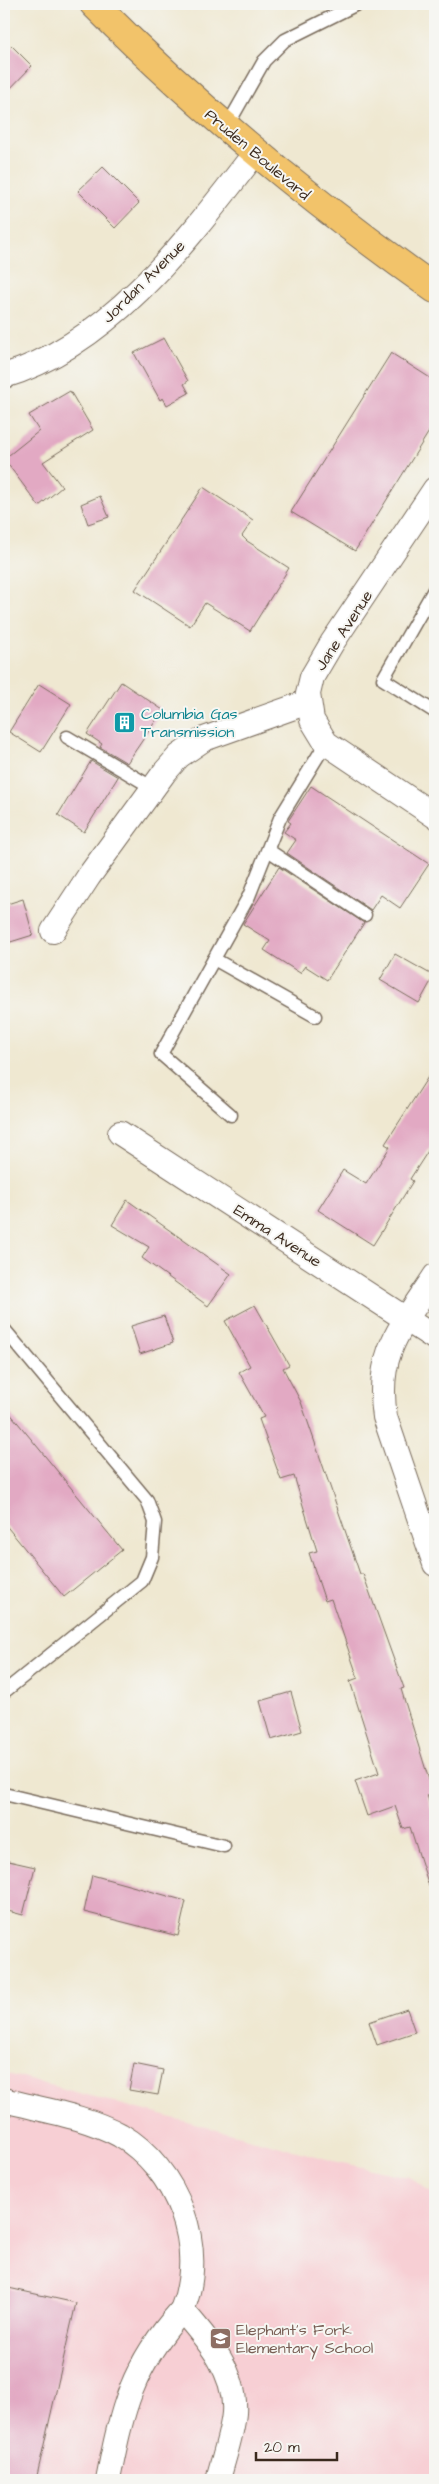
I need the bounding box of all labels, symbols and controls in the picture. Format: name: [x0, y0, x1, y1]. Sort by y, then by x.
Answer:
street label: Pruden Boulevard: [200, 104, 315, 205]
street label: Jordan Avenue: [97, 235, 190, 328]
street label: Jane Avenue: [310, 586, 378, 675]
place label: Columbia Gas Transmission: [141, 703, 238, 743]
building icon: Columbia Gas Transmission: [113, 710, 137, 734]
street label: Emma Avenue: [229, 1199, 326, 1273]
place label: Elephant's Fork Elementary School: [236, 2319, 373, 2360]
school or university icon: Elephant's Fork Elementary School: [208, 2326, 232, 2350]
scale bar: [256, 2429, 338, 2461]
text: 20 m: [264, 2437, 300, 2458]

